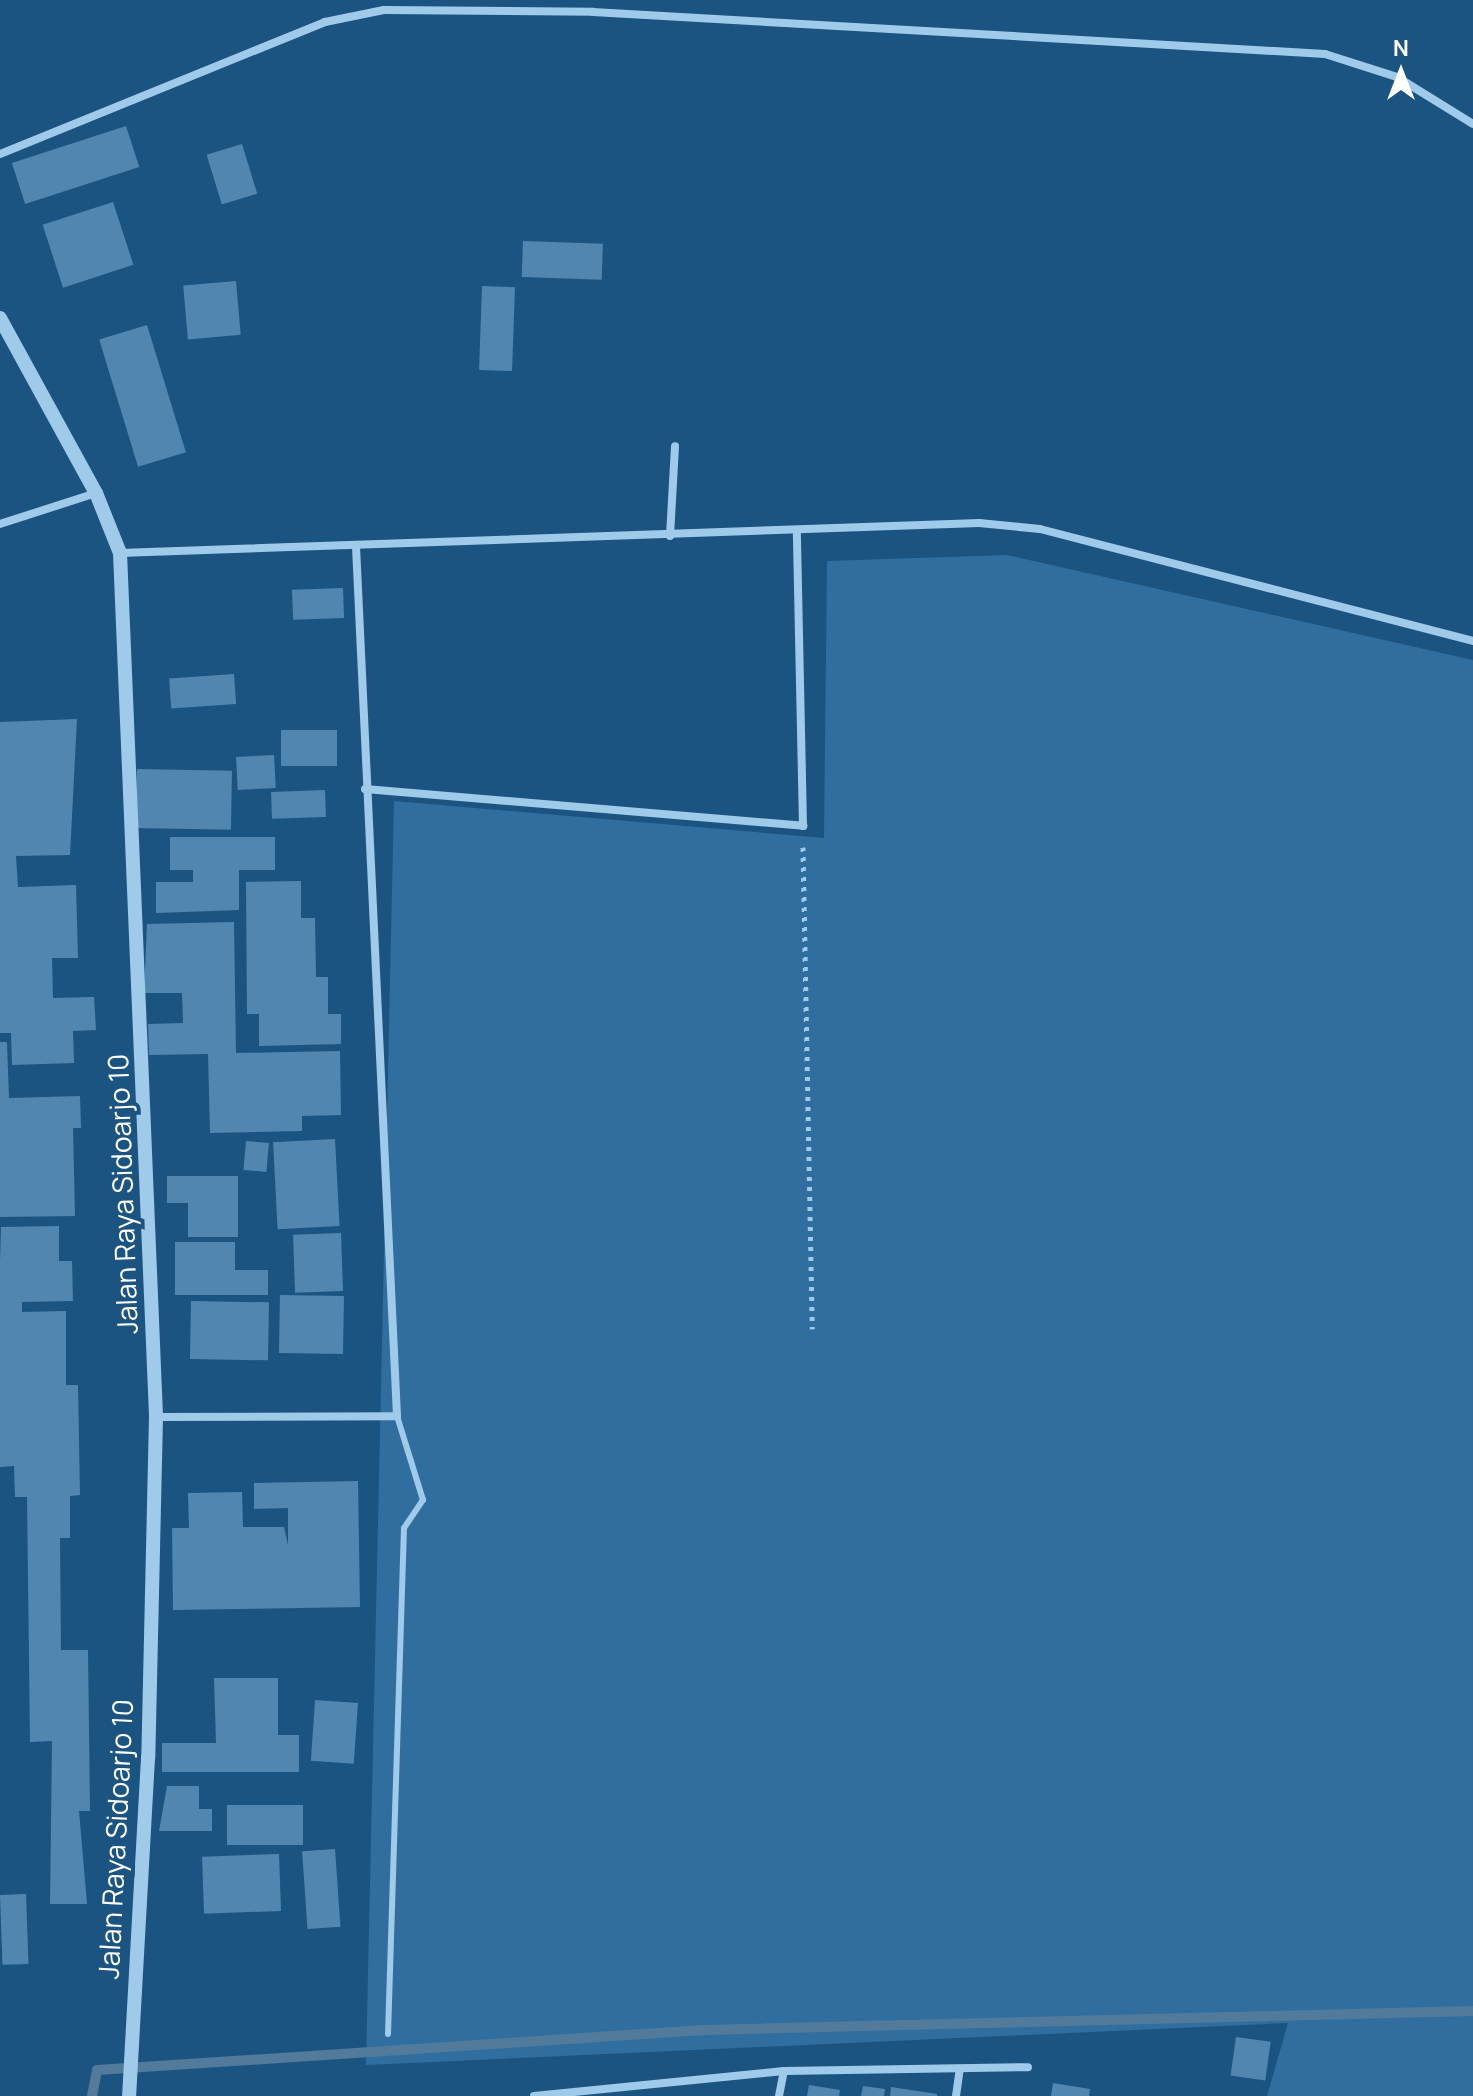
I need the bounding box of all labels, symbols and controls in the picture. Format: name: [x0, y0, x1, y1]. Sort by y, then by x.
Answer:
north arrow: [1361, 32, 1441, 112]
text: N: [1393, 33, 1409, 63]
street label: Jalan Raya Sidoarjo 10: [100, 1053, 144, 1335]
street label: Jalan Raya Sidoarjo 10: [91, 1698, 139, 1980]

